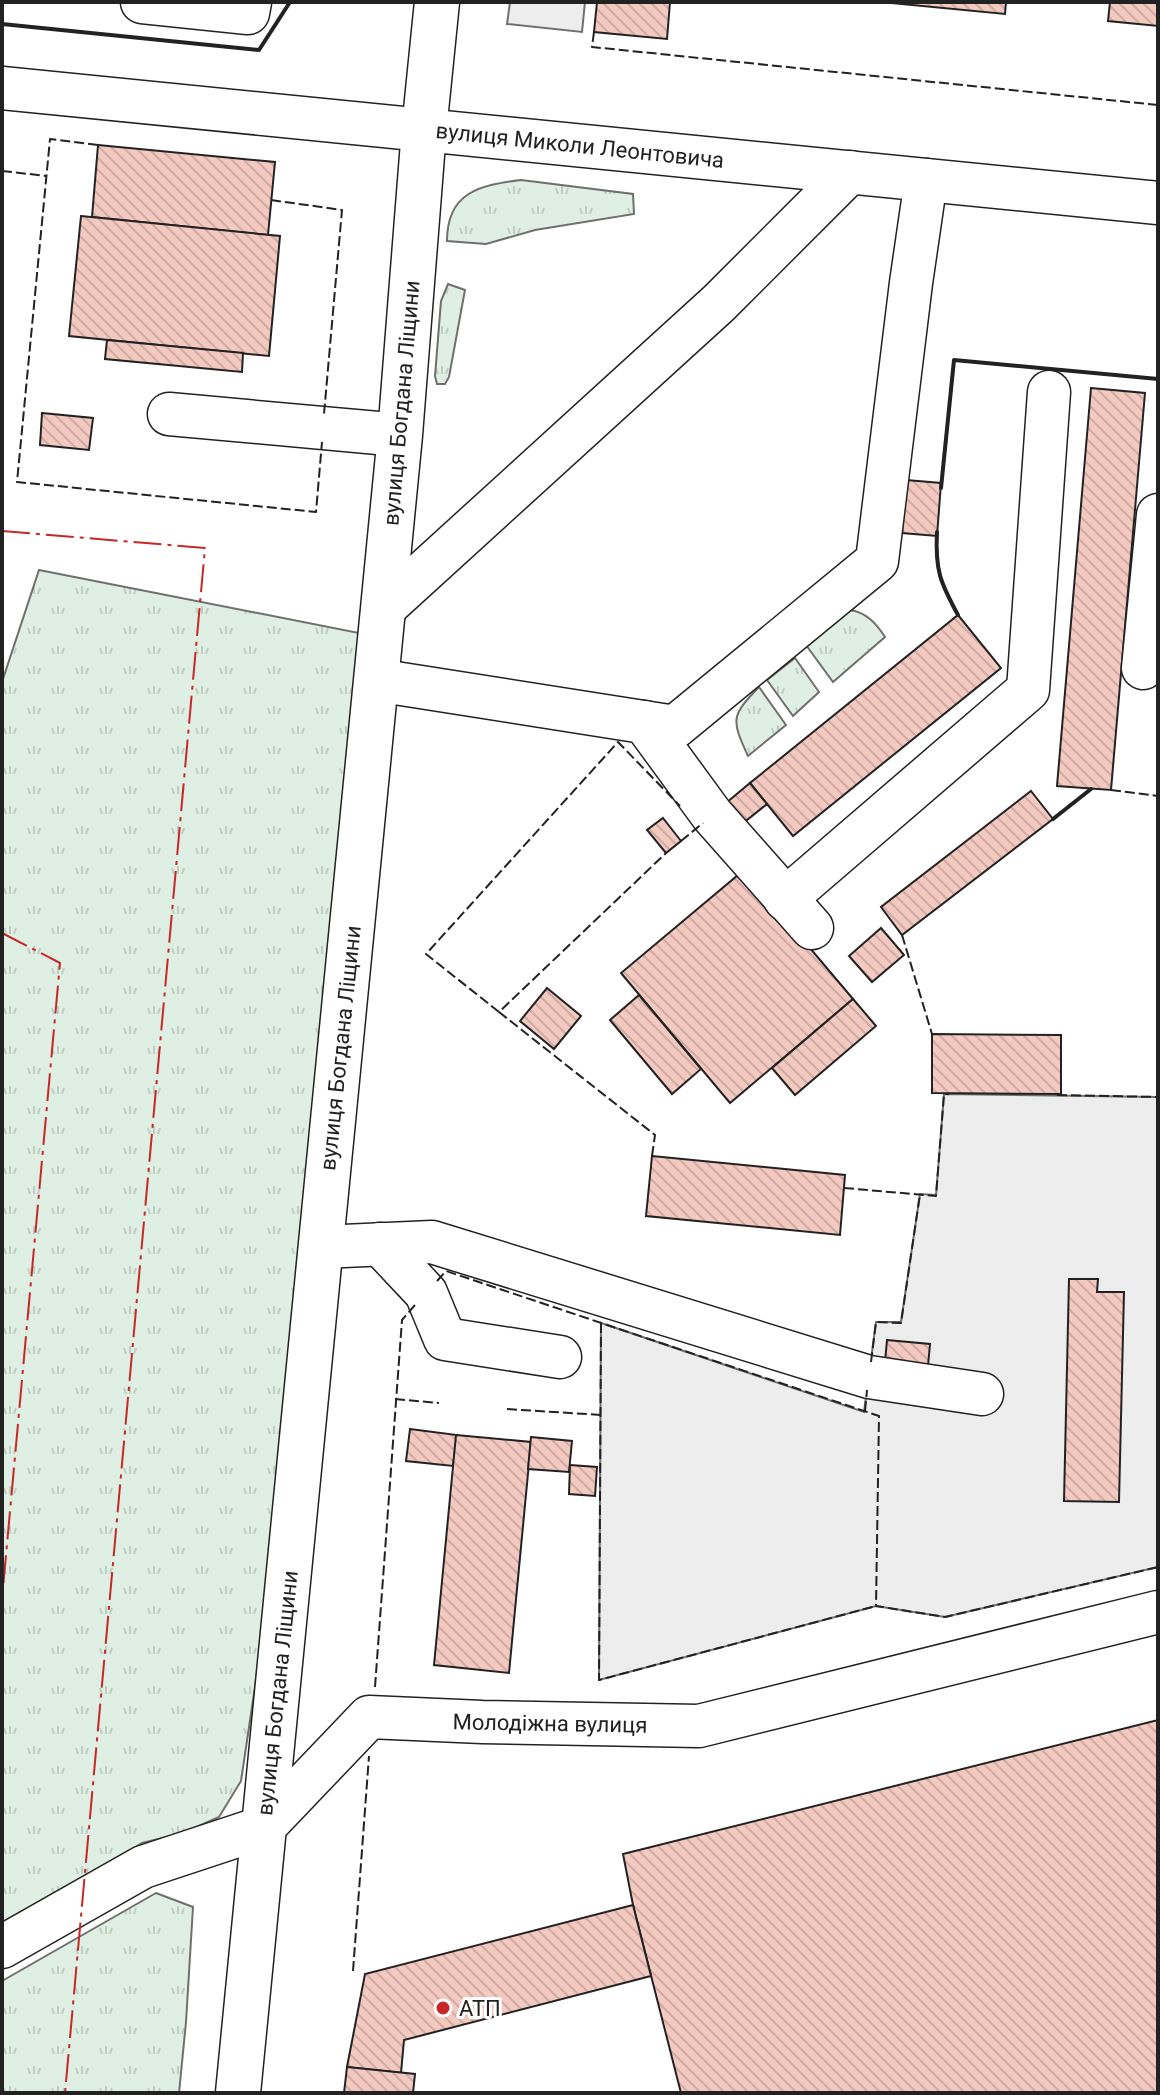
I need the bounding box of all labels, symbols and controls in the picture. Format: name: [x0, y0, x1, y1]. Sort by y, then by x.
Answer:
street label: вулиця Миколи Леонтовича: [435, 118, 725, 173]
street label: вулиця Богдана Ліщини: [378, 279, 425, 527]
street label: вулиця Богдана Ліщини: [315, 924, 366, 1172]
street label: вулиця Богдана Ліщини: [252, 1569, 303, 1817]
street label: Молодіжна вулиця: [452, 1709, 648, 1738]
place label: АТП: [459, 1996, 501, 2021]
marker: АТП: [434, 1999, 452, 2017]

